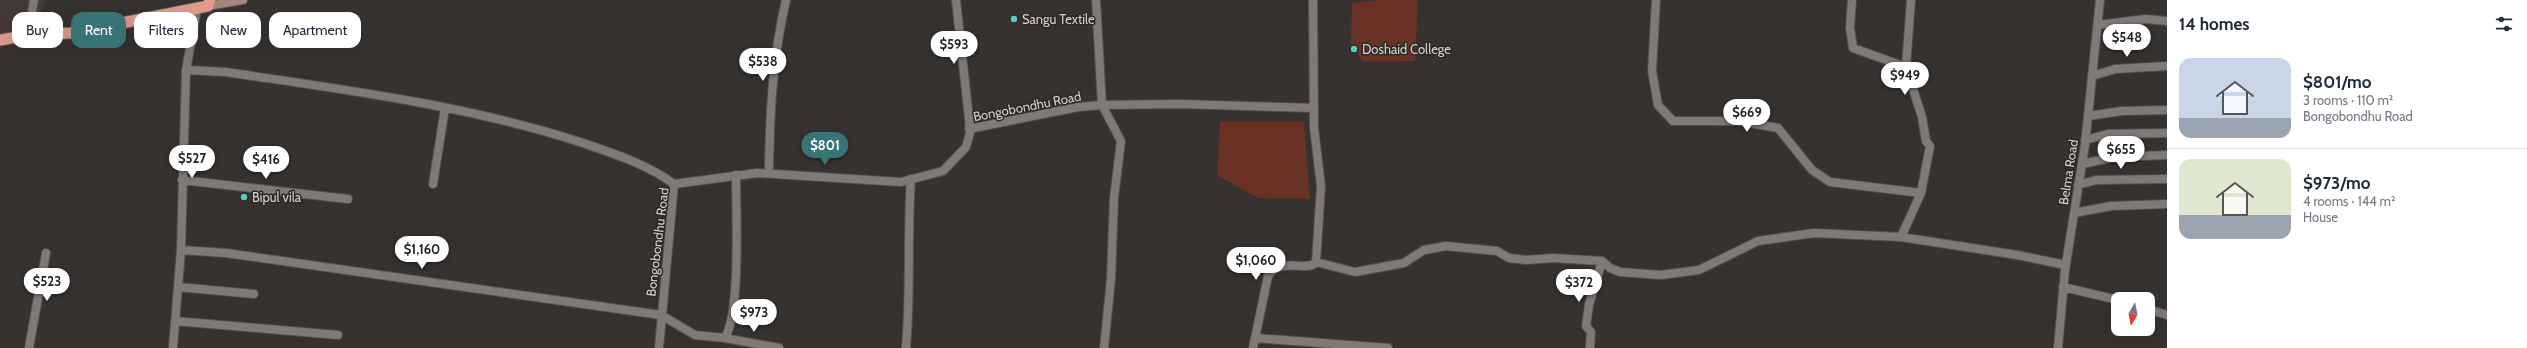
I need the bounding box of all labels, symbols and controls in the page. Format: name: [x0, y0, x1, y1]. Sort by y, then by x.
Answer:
place label: Sangu Textile: [1022, 11, 1095, 27]
chip: Buy: [12, 12, 63, 48]
chip: Rent: [71, 12, 126, 48]
chip: Filters: [134, 12, 198, 48]
chip: New: [206, 12, 261, 48]
chip: Apartment: [269, 12, 361, 48]
icon: filters: [2493, 13, 2515, 35]
marker: Sangu Textile: [1009, 14, 1019, 24]
text: 14 homes: [2179, 14, 2249, 34]
pin: $548: [2103, 24, 2151, 58]
text: $548: [2112, 29, 2142, 45]
pin: $593: [930, 31, 978, 65]
text: $593: [940, 36, 968, 52]
place label: Doshaid College: [1362, 41, 1451, 57]
marker: Doshaid College: [1349, 44, 1359, 54]
pin: $538: [739, 48, 787, 82]
text: $538: [748, 53, 778, 69]
pin: $949: [1881, 62, 1929, 96]
text: $949: [1890, 67, 1920, 83]
text: $801/mo: [2303, 72, 2372, 92]
icon: home: [2211, 74, 2259, 122]
street label: Bongobondhu Road: [972, 88, 1082, 124]
text: 3 rooms · 110 m²: [2303, 92, 2393, 108]
pin: $669: [1723, 99, 1771, 133]
text: $669: [1732, 104, 1762, 120]
text: Bongobondhu Road: [2303, 108, 2413, 124]
pin: $801: [801, 132, 849, 166]
pin: $655: [2097, 136, 2145, 170]
text: $801: [810, 137, 840, 153]
street label: Belma Road: [2055, 138, 2081, 206]
text: $655: [2107, 141, 2135, 157]
pin: $527: [168, 145, 216, 179]
pin: $416: [242, 146, 290, 180]
text: $527: [178, 150, 206, 166]
text: $416: [252, 151, 280, 167]
text: $973/mo: [2303, 173, 2370, 193]
icon: home: [2211, 175, 2259, 223]
street label: Bongobondhu Road: [642, 187, 672, 297]
place label: Bipul vila: [252, 189, 302, 205]
marker: Bipul vila: [239, 192, 249, 202]
text: 4 rooms · 144 m²: [2303, 193, 2395, 209]
text: House: [2303, 209, 2338, 225]
pin: $1,160: [389, 236, 455, 270]
text: $1,160: [404, 241, 440, 257]
pin: $1,060: [1223, 247, 1289, 281]
text: $1,060: [1236, 252, 1276, 268]
pin: $523: [23, 268, 71, 302]
pin: $372: [1555, 269, 1603, 303]
text: $523: [33, 273, 61, 289]
text: $372: [1565, 274, 1593, 290]
north arrow: [2111, 292, 2155, 336]
map controls: [2111, 292, 2155, 336]
pin: $973: [730, 299, 778, 333]
text: $973: [740, 304, 768, 320]

